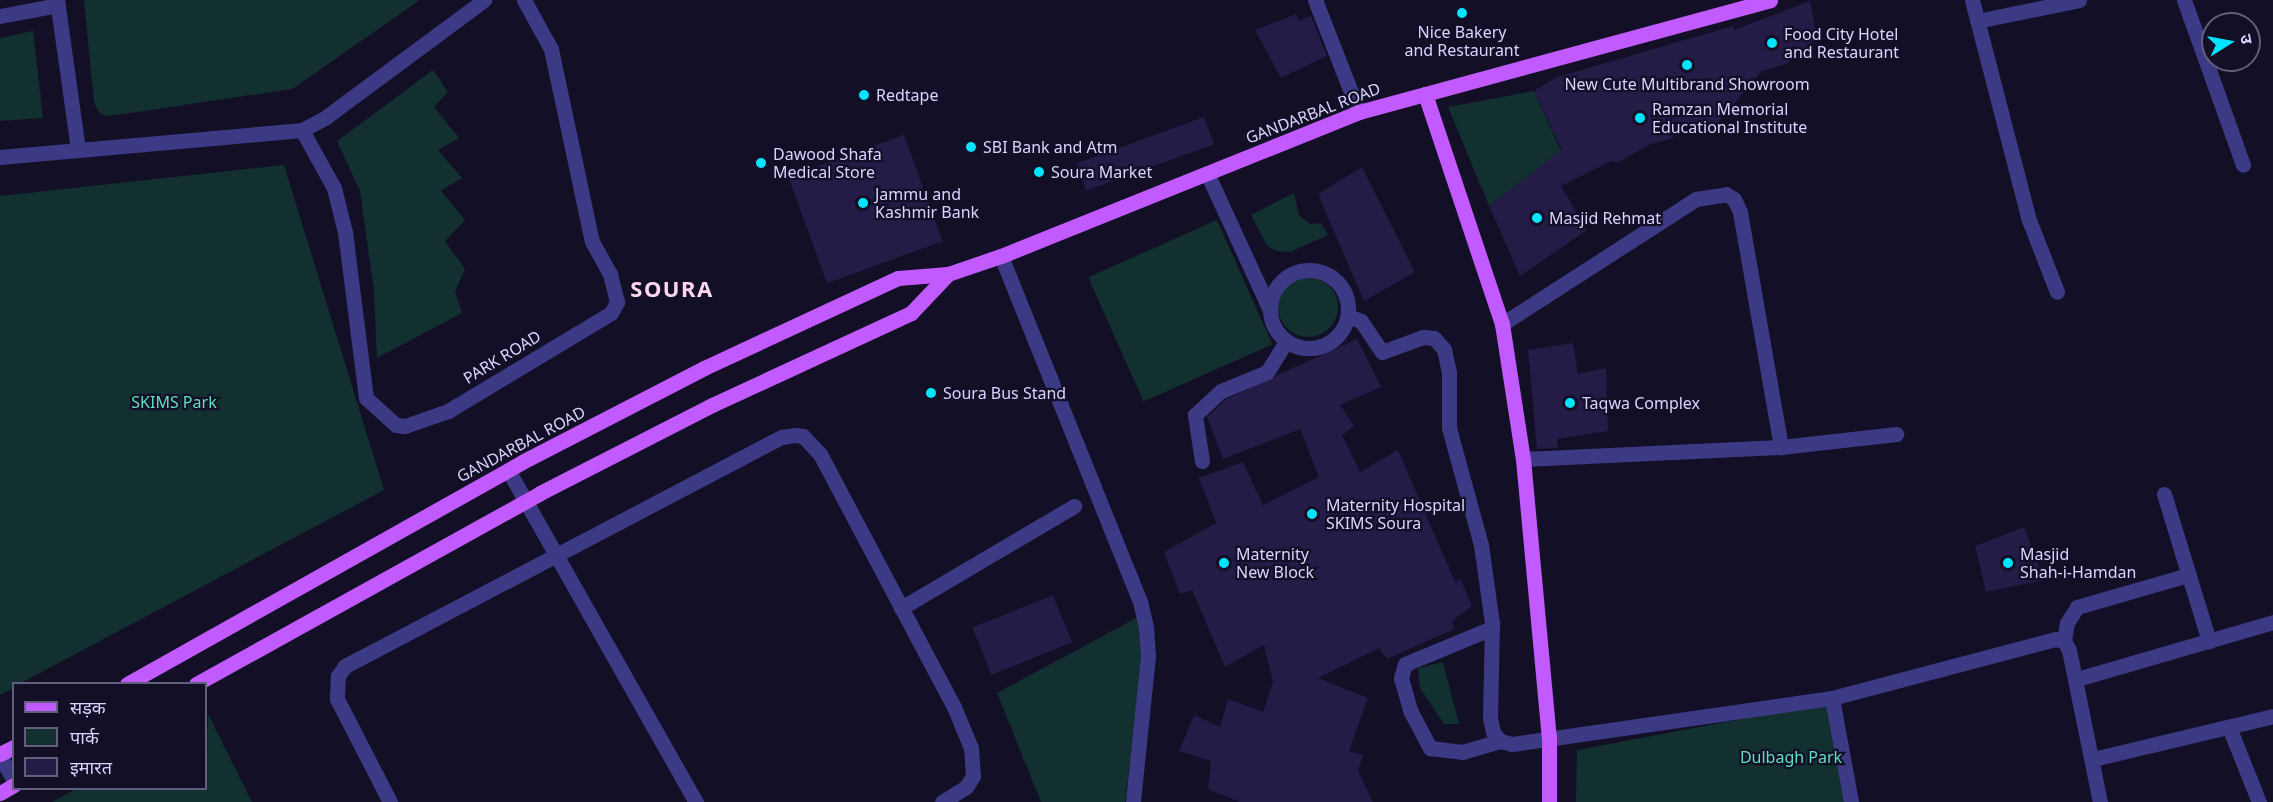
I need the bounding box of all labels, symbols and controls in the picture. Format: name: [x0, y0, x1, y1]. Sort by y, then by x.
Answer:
marker: Nice Bakery and Restaurant: [1455, 6, 1469, 20]
north arrow: [2201, 12, 2261, 72]
place label: Nice Bakery and Restaurant: [1404, 22, 1520, 60]
place label: Food City Hotel and Restaurant: [1784, 24, 1899, 62]
text: उ: [2235, 32, 2258, 46]
marker: Food City Hotel and Restaurant: [1765, 36, 1779, 50]
marker: New Cute Multibrand Showroom: [1680, 58, 1694, 72]
place label: New Cute Multibrand Showroom: [1564, 74, 1810, 94]
street label: GANDARBAL ROAD: [1243, 78, 1383, 148]
place label: Redtape: [876, 85, 938, 105]
marker: Redtape: [857, 88, 871, 102]
place label: Ramzan Memorial Educational Institute: [1652, 99, 1807, 137]
marker: Ramzan Memorial Educational Institute: [1633, 111, 1647, 125]
place label: SBI Bank and Atm: [983, 137, 1118, 157]
marker: SBI Bank and Atm: [964, 140, 978, 154]
place label: Dawood Shafa Medical Store: [773, 144, 882, 182]
marker: Dawood Shafa Medical Store: [754, 156, 768, 170]
place label: Soura Market: [1051, 162, 1152, 182]
marker: Soura Market: [1032, 165, 1046, 179]
place label: Jammu and Kashmir Bank: [875, 184, 979, 222]
marker: Jammu and Kashmir Bank: [856, 196, 870, 210]
place label: Masjid Rehmat: [1549, 208, 1661, 228]
marker: Masjid Rehmat: [1530, 211, 1544, 225]
district label: SOURA: [630, 276, 714, 302]
street label: PARK ROAD: [460, 326, 544, 388]
place label: Soura Bus Stand: [943, 383, 1066, 403]
marker: Soura Bus Stand: [924, 386, 938, 400]
park label: SKIMS Park: [131, 392, 217, 412]
place label: Taqwa Complex: [1582, 393, 1700, 413]
marker: Taqwa Complex: [1563, 396, 1577, 410]
street label: GANDARBAL ROAD: [453, 402, 589, 486]
place label: Maternity Hospital SKIMS Soura: [1326, 495, 1465, 533]
marker: Maternity Hospital SKIMS Soura: [1303, 505, 1321, 523]
place label: Maternity New Block: [1236, 544, 1314, 582]
place label: Masjid Shah-i-Hamdan: [2020, 544, 2136, 582]
marker: Maternity New Block: [1217, 556, 1231, 570]
marker: Masjid Shah-i-Hamdan: [2001, 556, 2015, 570]
legend: [12, 682, 207, 790]
text: सड़क: [70, 695, 106, 719]
text: पार्क: [70, 725, 99, 749]
park label: Dulbagh Park: [1740, 747, 1842, 767]
text: इमारत: [70, 755, 112, 779]

